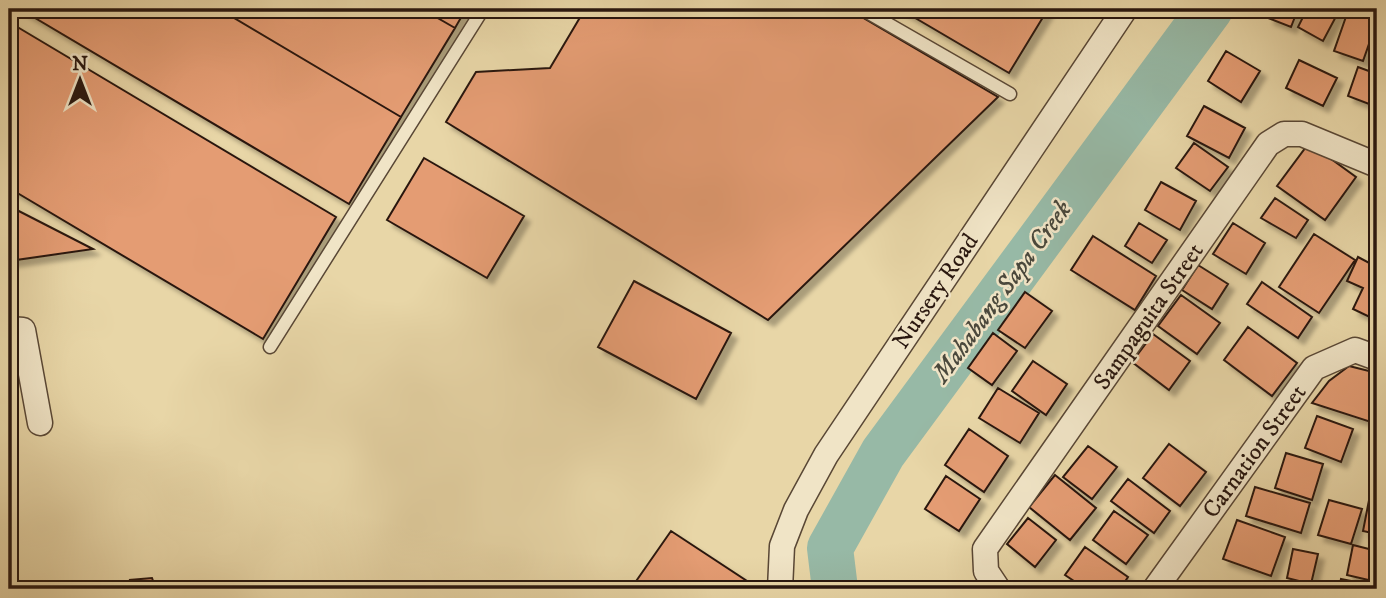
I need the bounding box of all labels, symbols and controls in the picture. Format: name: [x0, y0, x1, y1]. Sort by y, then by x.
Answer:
north arrow: [46, 46, 116, 116]
text: N: [72, 53, 88, 76]
water label: Mahabang Sapa Creek: [924, 194, 1079, 391]
street label: Nursery Road: [886, 228, 985, 355]
street label: Sampaguita Street: [1087, 237, 1211, 396]
street label: Carnation Street: [1196, 379, 1314, 524]

